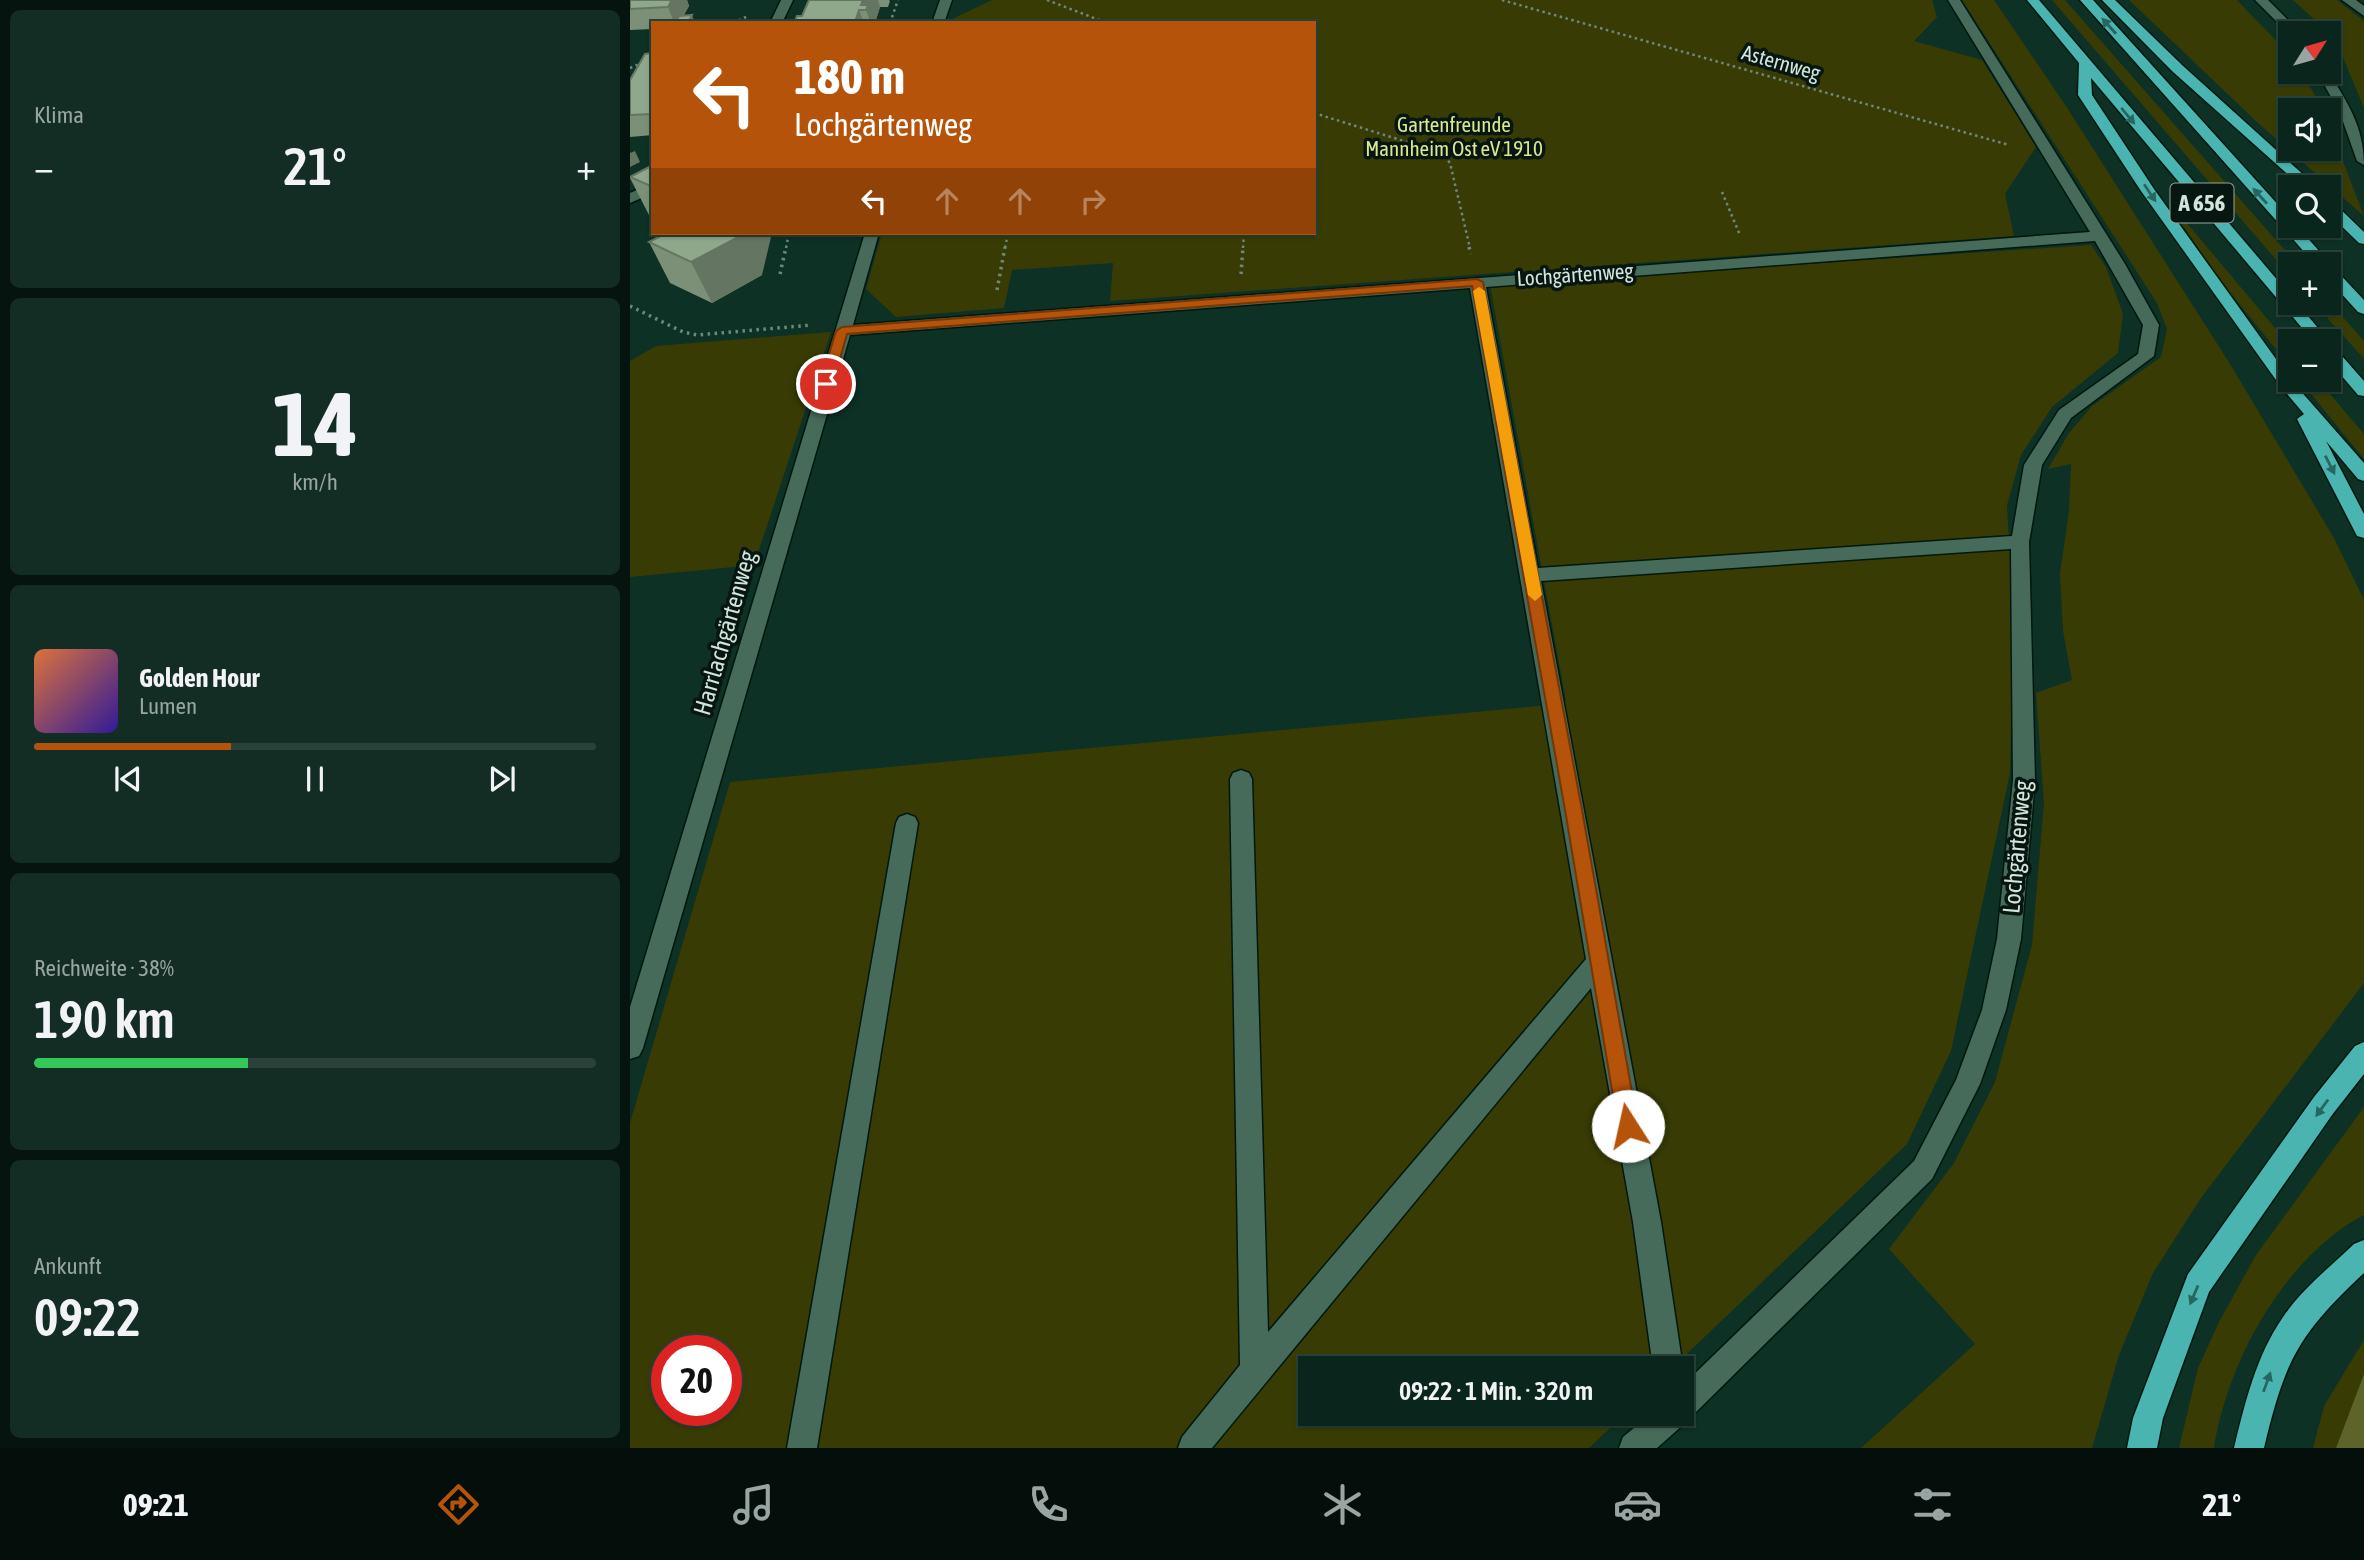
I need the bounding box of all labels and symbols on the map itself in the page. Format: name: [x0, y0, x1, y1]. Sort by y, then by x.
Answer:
one-way arrow: [2101, 17, 2117, 35]
north arrow: [2278, 21, 2342, 84]
street label: Asternweg: [1739, 39, 1823, 85]
one-way arrow: [2120, 107, 2135, 124]
park label: Gartenfreunde Mannheim Ost eV 1910: [1365, 112, 1543, 160]
one-way arrow: [2143, 183, 2156, 203]
road number: A 656: [2170, 184, 2234, 222]
one-way arrow: [2252, 187, 2268, 205]
street label: Lochgärtenweg: [1516, 258, 1634, 290]
pin: [796, 354, 856, 414]
one-way arrow: [2324, 455, 2335, 475]
street label: Harrlachgärtenweg: [688, 547, 761, 718]
street label: Lochgärtenweg: [1997, 779, 2036, 915]
position arrow: [1591, 1089, 1665, 1163]
one-way arrow: [2315, 1098, 2329, 1117]
one-way arrow: [2188, 1284, 2199, 1305]
speed limit sign: 20: [651, 1335, 742, 1426]
one-way arrow: [2262, 1372, 2273, 1393]

